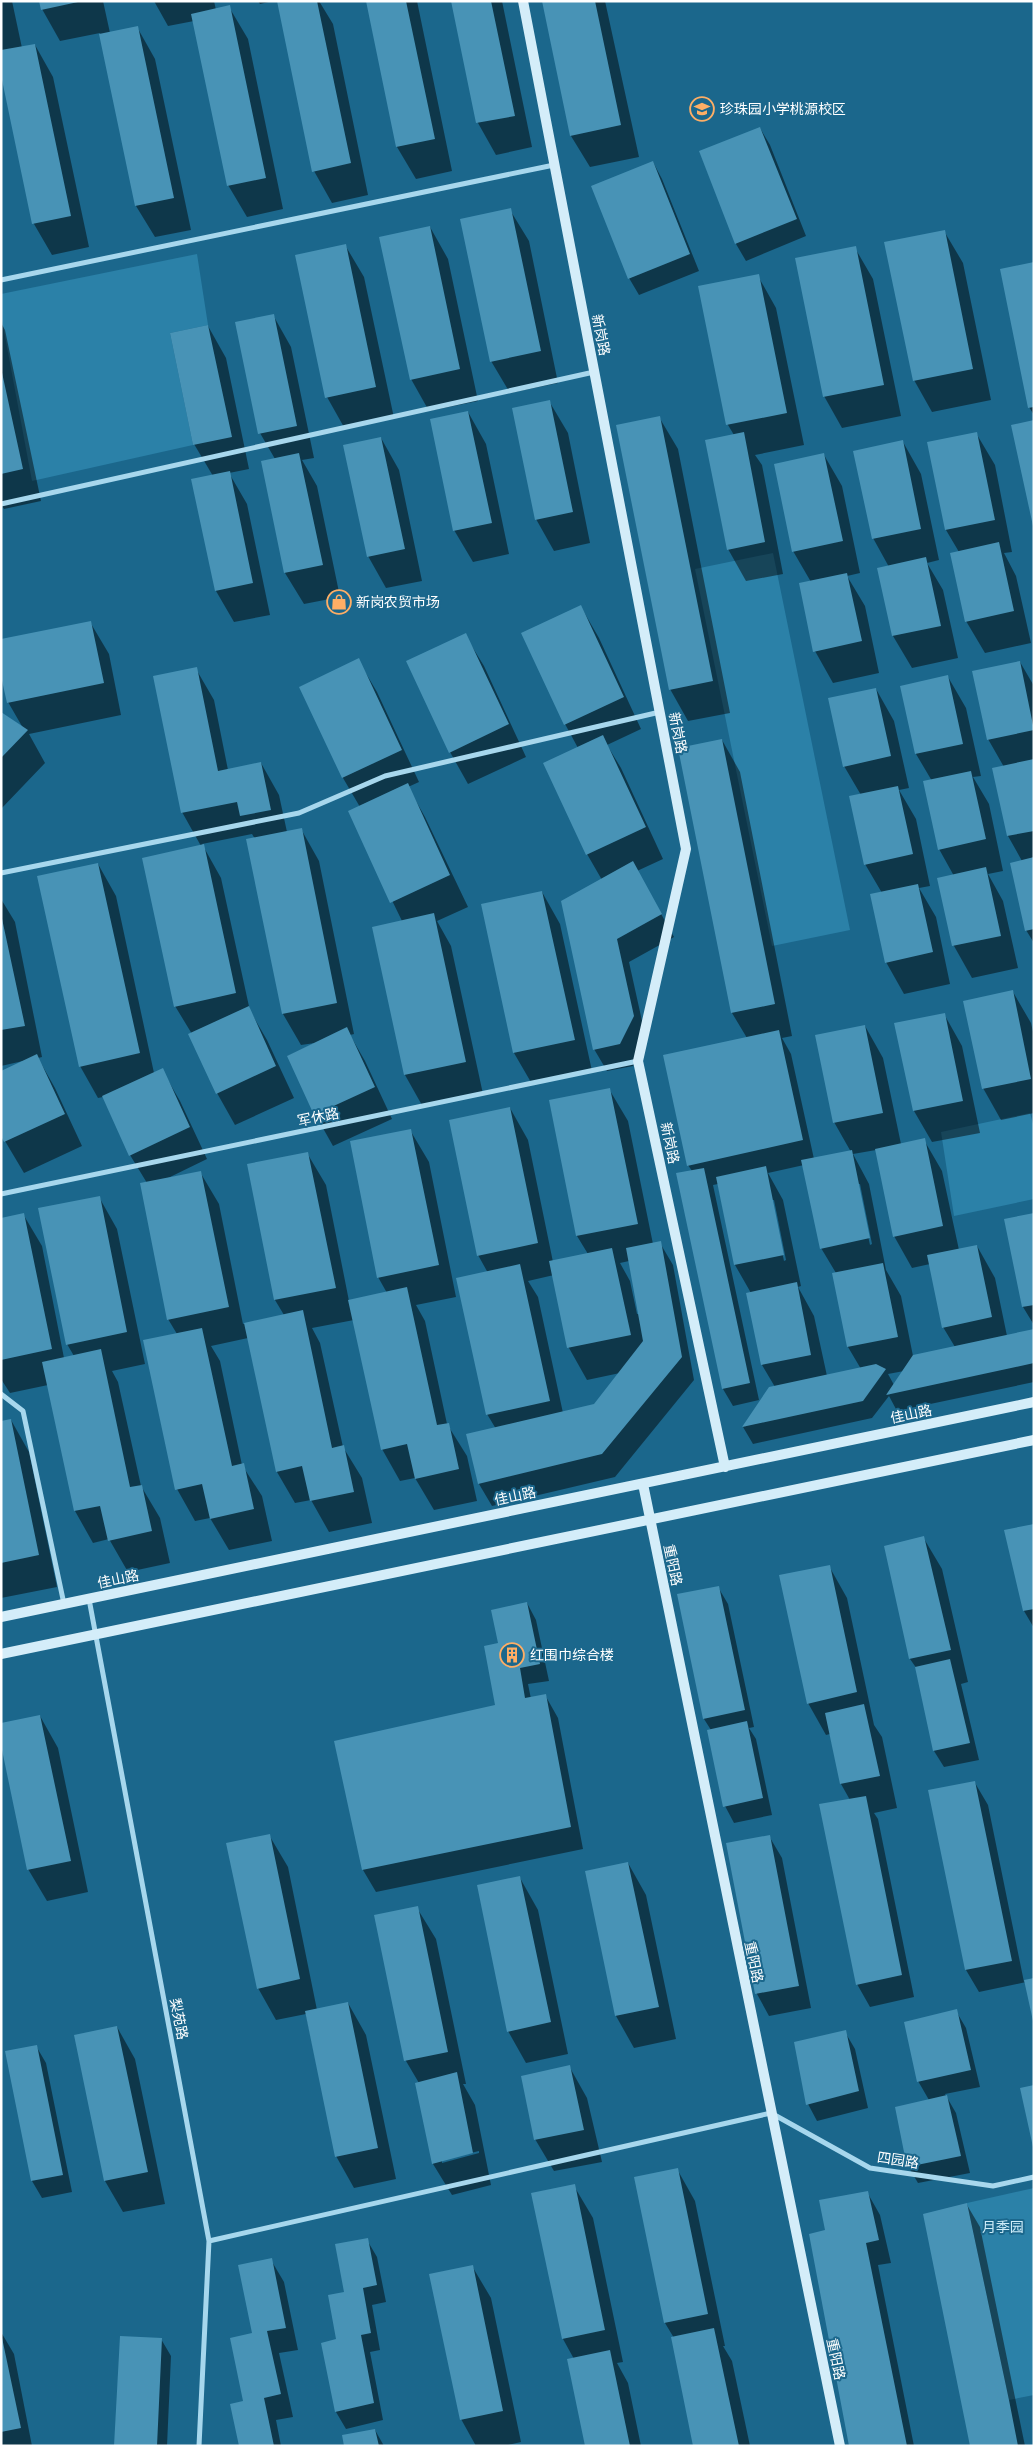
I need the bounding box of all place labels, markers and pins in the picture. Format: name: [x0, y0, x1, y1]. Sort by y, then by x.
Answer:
school or university icon: 珍珠园小学桃源校区: [689, 96, 715, 122]
place label: 珍珠园小学桃源校区: [720, 100, 846, 118]
shop icon: 新岗农贸市场: [326, 589, 352, 615]
place label: 新岗农贸市场: [356, 593, 440, 611]
building icon: 红围巾综合楼: [499, 1642, 525, 1668]
place label: 红围巾综合楼: [530, 1646, 614, 1664]

